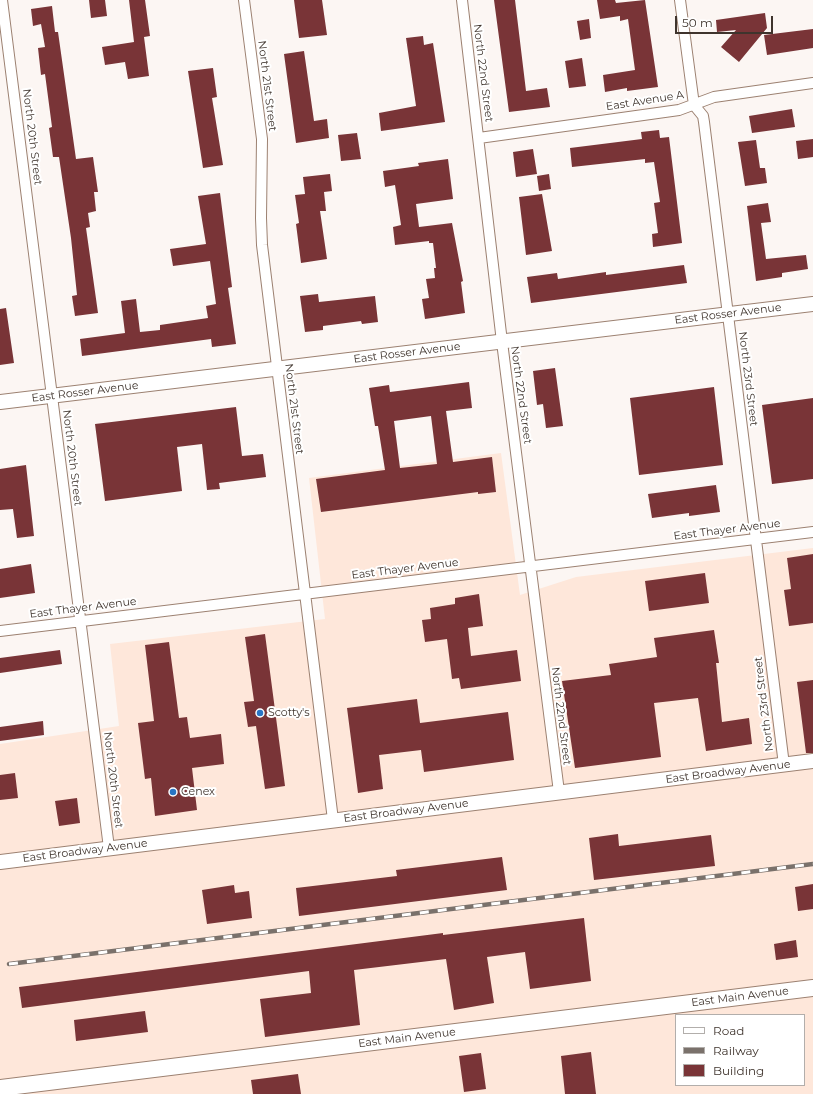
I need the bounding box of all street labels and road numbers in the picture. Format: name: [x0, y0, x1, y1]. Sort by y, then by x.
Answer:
street label: North 22nd Street: [470, 23, 496, 123]
street label: North 21st Street: [255, 40, 279, 132]
street label: North 20th Street: [20, 88, 44, 186]
street label: East Avenue A: [605, 88, 685, 114]
street label: East Rosser Avenue: [674, 301, 782, 327]
street label: North 23rd Street: [736, 331, 760, 427]
street label: East Rosser Avenue: [353, 340, 461, 366]
street label: North 22nd Street: [508, 345, 534, 445]
street label: North 21st Street: [282, 363, 306, 455]
street label: East Rosser Avenue: [31, 379, 139, 405]
street label: North 20th Street: [60, 409, 84, 507]
street label: East Thayer Avenue: [673, 517, 781, 543]
street label: East Thayer Avenue: [351, 556, 459, 582]
street label: East Thayer Avenue: [29, 595, 137, 621]
street label: North 23rd Street: [752, 656, 776, 752]
street label: North 22nd Street: [548, 666, 574, 766]
street label: North 20th Street: [101, 731, 125, 829]
street label: East Broadway Avenue: [665, 758, 791, 786]
street label: East Broadway Avenue: [343, 797, 469, 825]
street label: East Broadway Avenue: [22, 837, 148, 865]
street label: East Main Avenue: [690, 984, 790, 1010]
street label: East Main Avenue: [357, 1025, 457, 1051]

